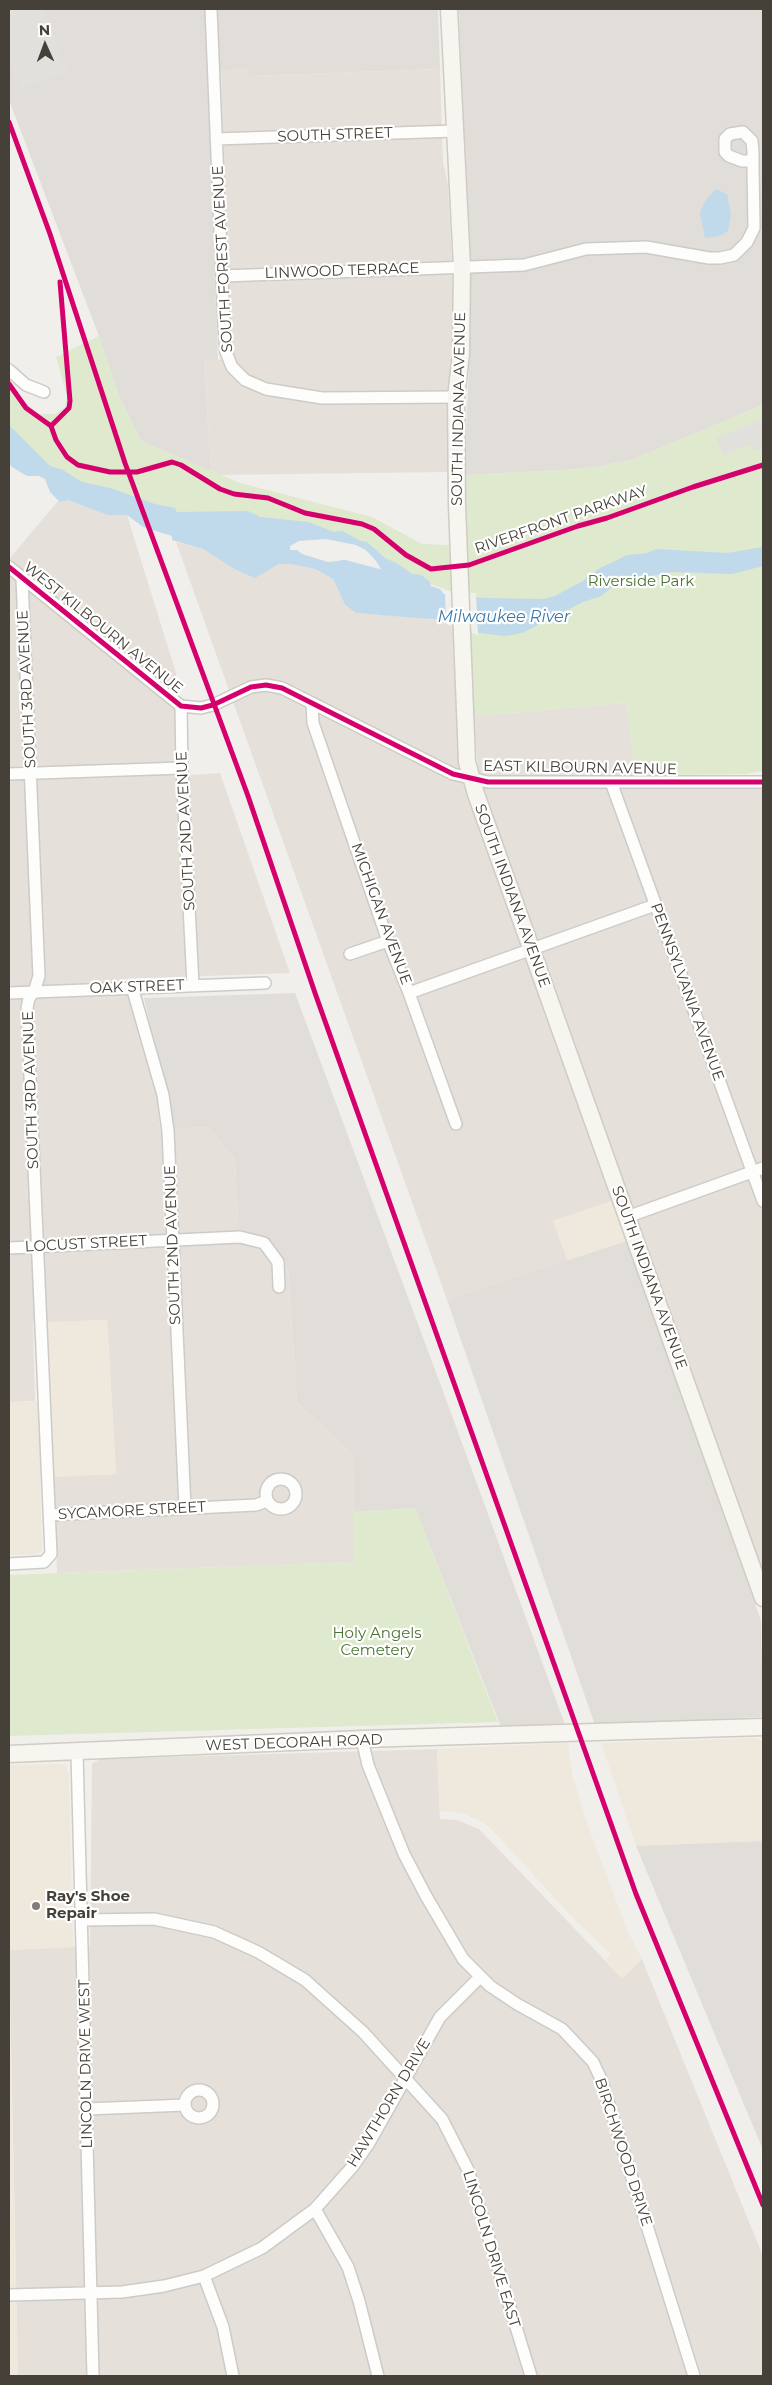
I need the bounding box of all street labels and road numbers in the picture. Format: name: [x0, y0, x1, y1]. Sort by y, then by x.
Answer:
street label: SOUTH STREET: [277, 124, 393, 146]
street label: SOUTH FOREST AVENUE: [209, 165, 237, 353]
street label: LINWOOD TERRACE: [264, 259, 420, 283]
street label: SOUTH INDIANA AVENUE: [448, 312, 470, 506]
street label: RIVERFRONT PARKWAY: [472, 482, 650, 558]
street label: WEST KILBOURN AVENUE: [20, 558, 186, 698]
street label: SOUTH 3RD AVENUE: [14, 609, 40, 769]
street label: SOUTH 2ND AVENUE: [173, 751, 199, 911]
street label: EAST KILBOURN AVENUE: [483, 757, 677, 779]
street label: SOUTH INDIANA AVENUE: [470, 802, 554, 990]
street label: MICHIGAN AVENUE: [347, 841, 415, 987]
street label: PENNSYLVANIA AVENUE: [646, 901, 728, 1083]
street label: OAK STREET: [89, 976, 185, 998]
street label: SOUTH 3RD AVENUE: [19, 1011, 43, 1169]
street label: SOUTH 2ND AVENUE: [161, 1165, 185, 1325]
street label: SOUTH INDIANA AVENUE: [607, 1184, 691, 1372]
street label: LOCUST STREET: [24, 1232, 148, 1256]
street label: SYCAMORE STREET: [58, 1498, 206, 1524]
street label: WEST DECORAH ROAD: [205, 1731, 383, 1755]
street label: LINCOLN DRIVE WEST: [76, 1979, 96, 2149]
street label: HAWTHORN DRIVE: [343, 2035, 435, 2171]
street label: BIRCHWOOD DRIVE: [590, 2076, 656, 2228]
street label: LINCOLN DRIVE EAST: [459, 2168, 523, 2330]

